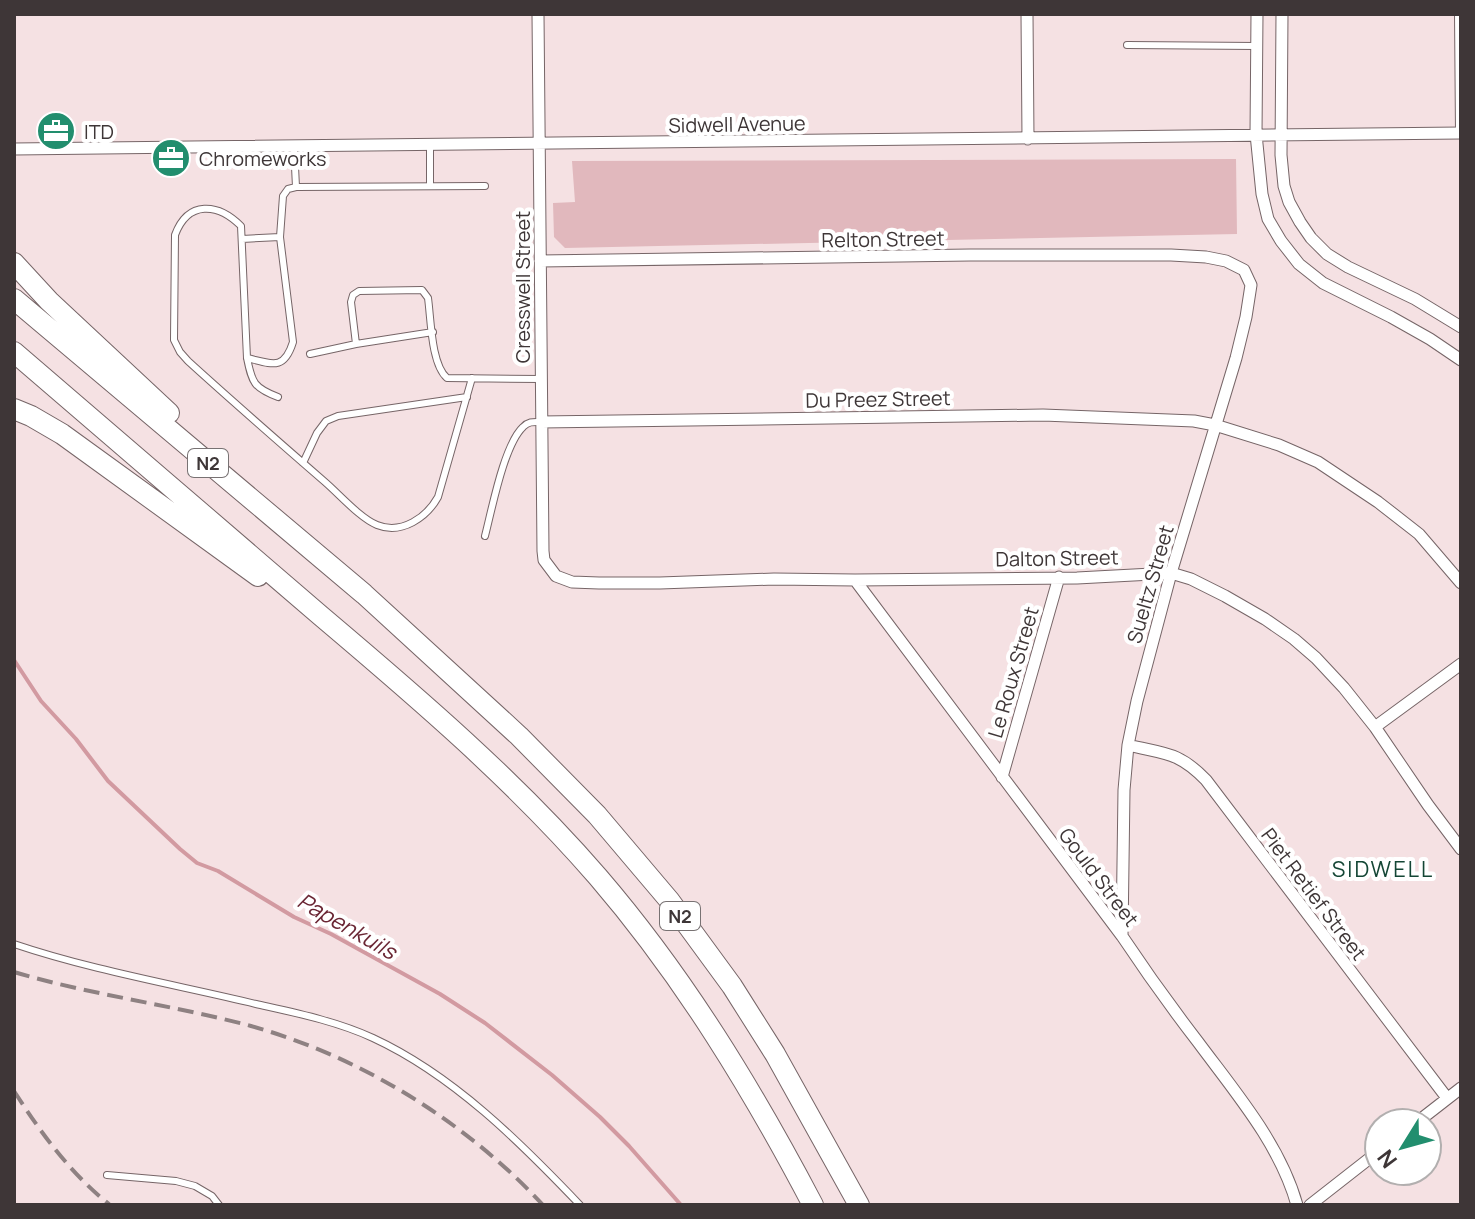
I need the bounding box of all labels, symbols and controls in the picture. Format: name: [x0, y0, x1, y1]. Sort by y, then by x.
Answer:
street label: Sidwell Avenue: [668, 109, 806, 139]
office icon: ITD: [35, 110, 77, 152]
place label: ITD: [84, 118, 114, 145]
office icon: Chromeworks: [150, 137, 192, 179]
place label: Chromeworks: [199, 145, 326, 172]
street label: Cresswell Street: [509, 211, 536, 363]
street label: Relton Street: [821, 224, 945, 254]
street label: Du Preez Street: [805, 384, 951, 414]
road number: N2: [188, 449, 228, 477]
street label: Sueltz Street: [1120, 522, 1180, 646]
street label: Dalton Street: [995, 543, 1119, 573]
street label: Le Roux Street: [981, 603, 1045, 741]
street label: Gould Street: [1053, 822, 1145, 932]
street label: Piet Retief Street: [1255, 822, 1373, 966]
district label: SIDWELL: [1332, 854, 1434, 884]
water label: Papenkuils: [292, 886, 403, 967]
road number: N2: [660, 902, 700, 930]
north arrow: [1363, 1107, 1443, 1187]
text: N: [1370, 1144, 1404, 1174]

